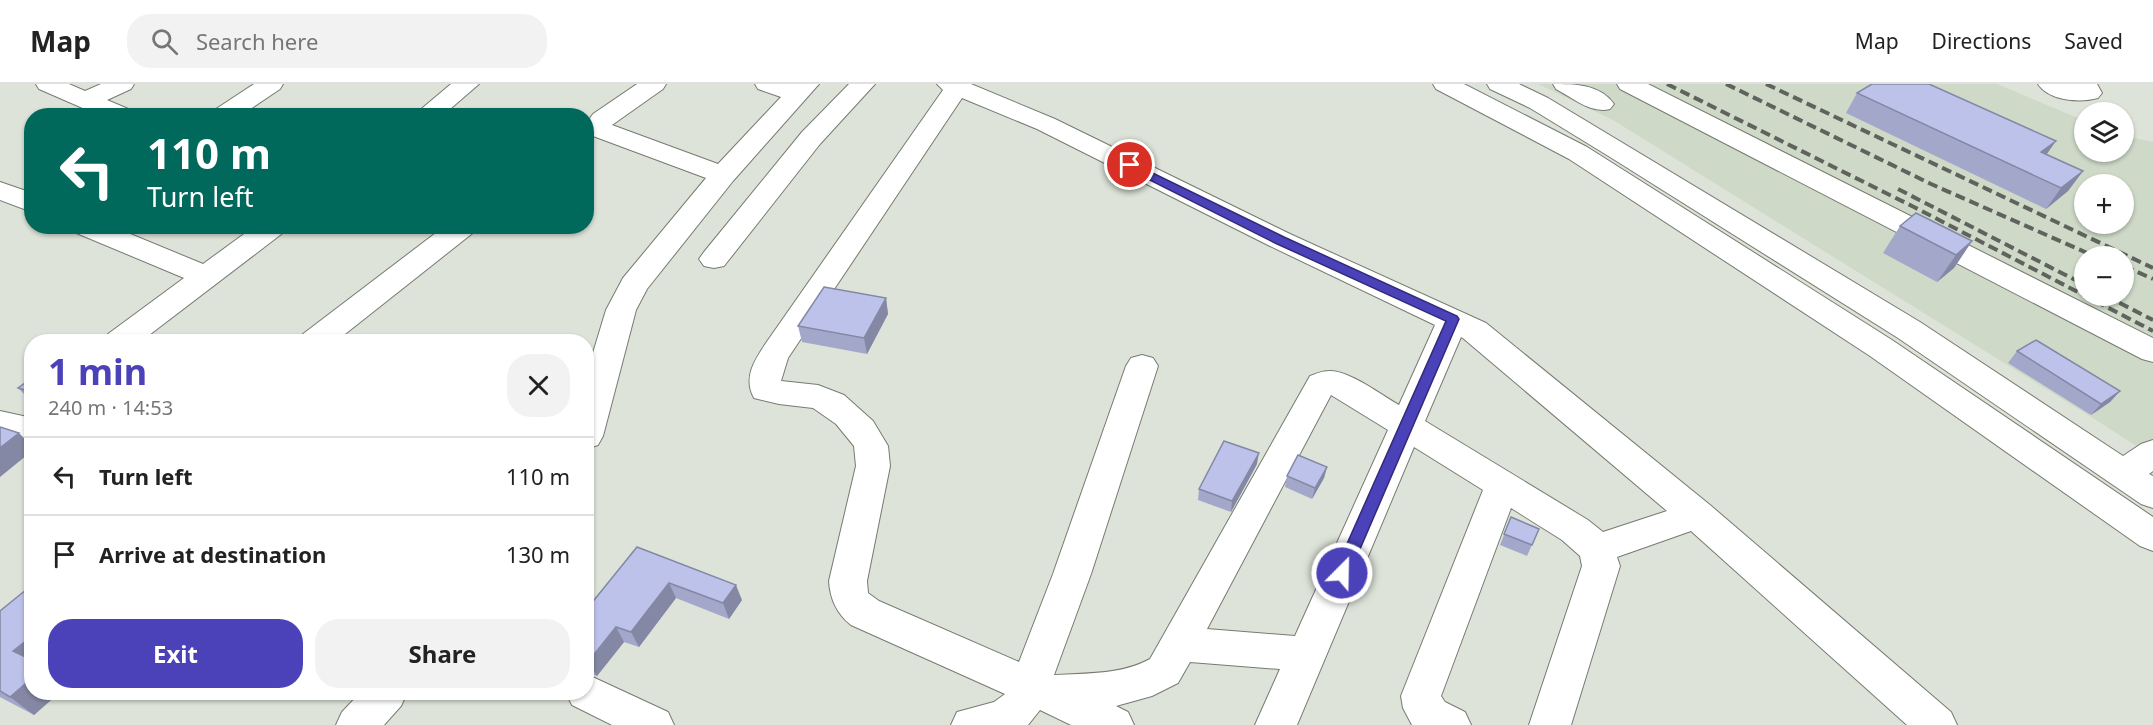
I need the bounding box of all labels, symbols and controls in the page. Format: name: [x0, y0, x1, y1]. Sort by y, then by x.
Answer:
search box: [127, 14, 547, 68]
text: Map: [30, 22, 91, 60]
icon: search: [148, 25, 181, 58]
text: Search here: [196, 26, 318, 56]
text: Map: [1855, 27, 1899, 55]
text: Directions: [1932, 27, 2031, 55]
text: Saved: [2064, 27, 2123, 55]
map controls: [2074, 102, 2134, 306]
button: layers: [2074, 102, 2134, 162]
text: 110 m: [147, 124, 271, 181]
icon: left: [48, 132, 126, 210]
pin: [1104, 139, 1155, 190]
icon: arrive: [1113, 148, 1146, 181]
button: +: [2074, 174, 2134, 234]
text: Turn left: [147, 178, 253, 215]
button: −: [2074, 246, 2134, 306]
text: 1 min: [48, 347, 147, 396]
button: close: [507, 354, 570, 417]
text: 240 m · 14:53: [48, 394, 173, 421]
icon: left: [48, 460, 81, 493]
text: Turn left: [99, 461, 193, 491]
text: 110 m: [506, 461, 570, 491]
icon: arrive: [48, 538, 81, 571]
text: Arrive at destination: [99, 539, 326, 569]
text: 130 m: [506, 539, 570, 569]
position arrow: [1310, 541, 1374, 605]
button: Exit: [48, 619, 303, 688]
button: Share: [315, 619, 570, 688]

